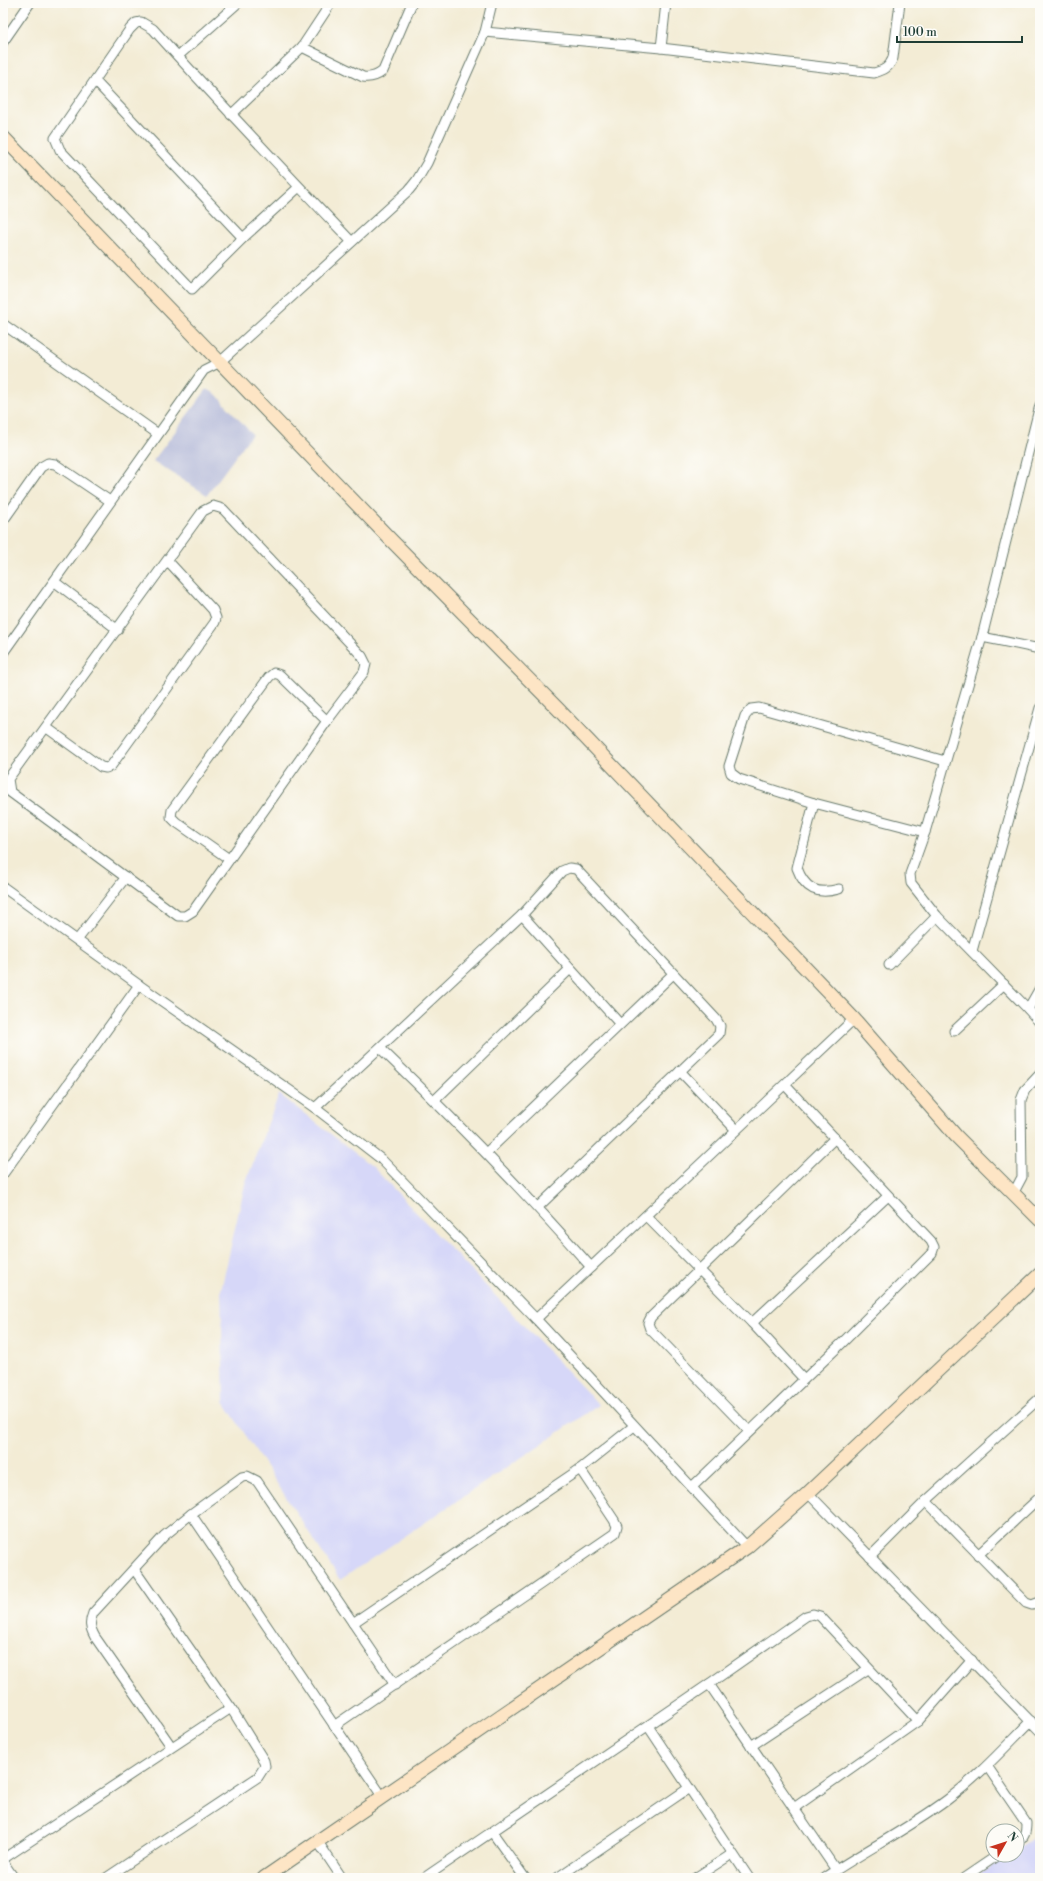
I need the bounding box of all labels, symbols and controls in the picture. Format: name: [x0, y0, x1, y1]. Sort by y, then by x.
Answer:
scale bar: [897, 18, 1022, 44]
text: 100 m: [903, 25, 937, 40]
north arrow: [985, 1823, 1025, 1863]
text: N: [1004, 1830, 1020, 1845]

